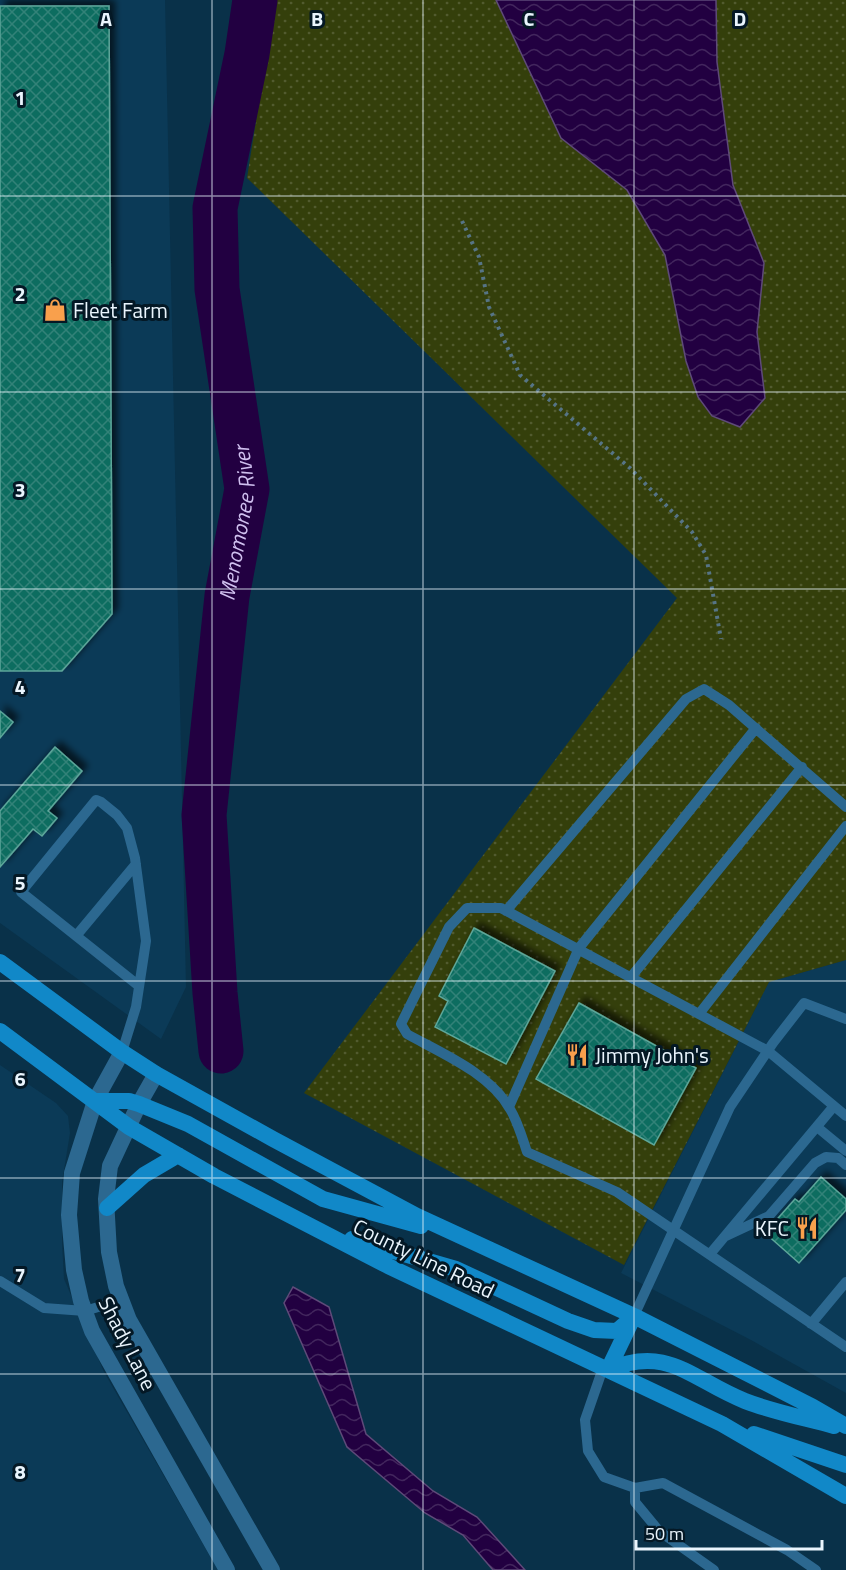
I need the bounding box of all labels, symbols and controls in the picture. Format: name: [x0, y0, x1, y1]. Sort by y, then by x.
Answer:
text: A: [100, 3, 112, 34]
text: B: [311, 3, 323, 34]
text: C: [524, 3, 535, 34]
text: D: [734, 3, 746, 34]
text: 1: [14, 82, 26, 113]
text: 2: [14, 278, 26, 309]
place label: Fleet Farm: [73, 294, 168, 326]
shop icon: Fleet Farm: [42, 297, 68, 323]
water label: Menomonee River: [209, 440, 264, 603]
text: 3: [14, 474, 26, 505]
text: 4: [14, 671, 26, 702]
text: 5: [14, 867, 26, 898]
place label: Jimmy John's: [595, 1039, 709, 1071]
restaurant icon: Jimmy John's: [564, 1042, 590, 1068]
text: 6: [14, 1063, 26, 1094]
street label: County Line Road: [348, 1210, 500, 1306]
place label: KFC: [755, 1212, 789, 1244]
restaurant icon: KFC: [794, 1215, 820, 1241]
text: 7: [14, 1259, 26, 1290]
street label: Shady Lane: [91, 1291, 165, 1395]
text: 8: [14, 1456, 26, 1487]
scale bar: [636, 1513, 822, 1551]
text: 50 m: [645, 1520, 684, 1547]

